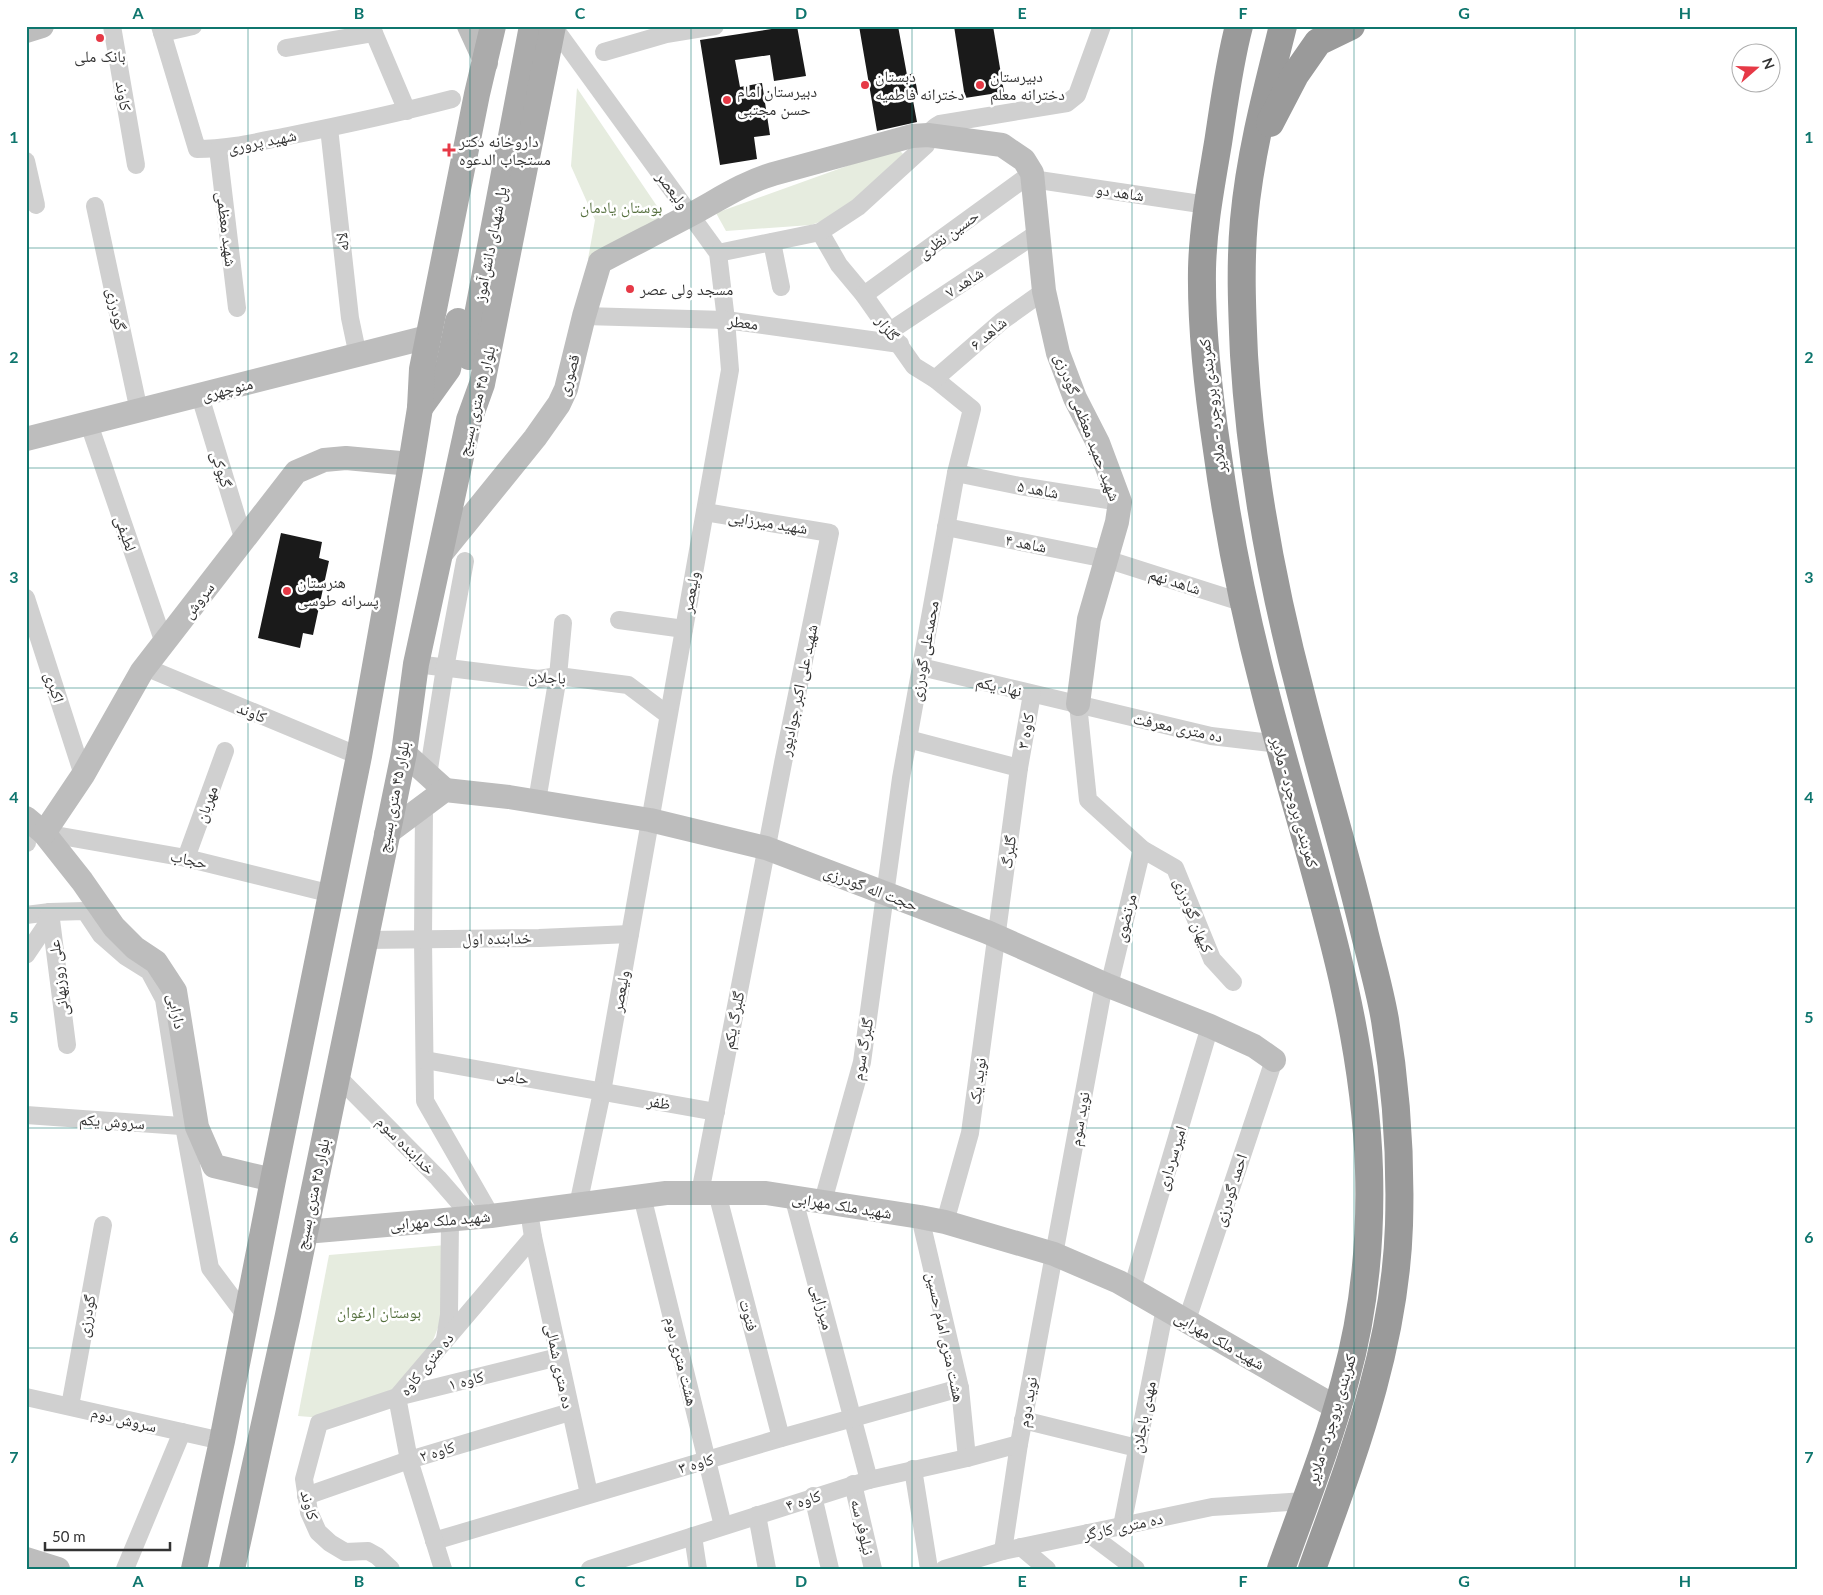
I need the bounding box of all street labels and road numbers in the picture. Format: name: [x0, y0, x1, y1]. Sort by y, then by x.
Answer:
street label: کاوند: [112, 79, 137, 113]
street label: شهید پروری: [226, 125, 298, 158]
street label: ولیعصر: [652, 166, 694, 213]
street label: شاهد دو: [1095, 179, 1145, 205]
street label: پل شهدای دانش‌آموز: [469, 184, 512, 304]
street label: شهید معظمی: [211, 190, 242, 268]
street label: حسین نظری: [913, 205, 983, 264]
street label: لاله: [331, 232, 352, 252]
street label: شاهد ۷: [941, 262, 986, 301]
street label: گودرزی: [102, 286, 131, 333]
street label: معطر: [726, 310, 759, 334]
street label: گلزار: [871, 310, 904, 345]
street label: شاهد ۶: [966, 312, 1010, 353]
street label: کمربندی بروجرد - ملایر: [1194, 337, 1231, 475]
street label: بلوار ۴۵ متری بسیج: [453, 344, 500, 459]
street label: شهید حمید معظمی گودرزی: [1050, 350, 1125, 504]
street label: قصوری: [552, 352, 585, 399]
street label: منوچهری: [199, 373, 255, 406]
street label: گیوکی: [206, 448, 237, 490]
street label: شاهد ۵: [1016, 476, 1060, 501]
street label: شهید میرزایی: [727, 506, 809, 539]
street label: لطیفی: [110, 513, 141, 554]
street label: شاهد ۴: [1004, 529, 1048, 556]
street label: شاهد نهم: [1146, 563, 1203, 600]
street label: ولیعصر: [676, 569, 704, 615]
street label: سروش: [178, 578, 219, 623]
street label: محمدعلی گودرزی: [905, 599, 944, 703]
street label: شهید علی اکبر جوادپور: [774, 622, 823, 759]
street label: باجلان: [528, 666, 566, 689]
street label: اکبری: [40, 669, 69, 705]
street label: نهاد یکم: [974, 671, 1024, 702]
street label: کاوند: [234, 697, 270, 727]
street label: ده متری معرفت: [1131, 708, 1225, 747]
street label: کاوه ۳: [1012, 711, 1038, 750]
street label: کمربندی بروجرد - ملایر: [1266, 733, 1323, 870]
street label: بلوار ۴۵ متری بسیج: [372, 739, 415, 855]
street label: مهربان: [190, 783, 223, 825]
street label: گلبرگ: [996, 834, 1020, 870]
street label: حجاب: [169, 845, 209, 872]
street label: حجت اله گودرزی: [821, 861, 921, 916]
street label: کیهان گودرزی: [1169, 875, 1218, 956]
street label: مرتضوی: [1109, 892, 1142, 944]
street label: خدابنده اول: [462, 927, 532, 950]
street label: علی روزبهانی: [43, 939, 74, 1017]
street label: ولیعصر: [606, 968, 634, 1014]
street label: گلبرگ یکم: [718, 989, 749, 1051]
street label: دارابی: [163, 991, 191, 1031]
street label: گلبرگ سوم: [847, 1016, 878, 1082]
street label: نوید یک: [964, 1056, 990, 1106]
street label: حامی: [495, 1063, 531, 1090]
street label: ظفر: [645, 1090, 672, 1114]
street label: نوید سوم: [1064, 1090, 1095, 1148]
street label: سروش یکم: [78, 1109, 146, 1134]
street label: خدابنده سوم: [372, 1112, 439, 1179]
street label: امیرسرداری: [1152, 1123, 1191, 1193]
street label: بلوار ۴۵ متری بسیج: [290, 1137, 335, 1252]
street label: احمد گودرزی: [1209, 1151, 1252, 1229]
street label: شهید ملک مهرابی: [790, 1187, 893, 1224]
street label: شهید ملک مهرابی: [389, 1206, 491, 1235]
street label: هشت متری امام حسین: [921, 1270, 970, 1404]
street label: میرزایی: [806, 1282, 839, 1332]
street label: گودرزی: [72, 1293, 101, 1339]
street label: فتوت: [735, 1297, 763, 1333]
street label: شهید ملک مهرابی: [1171, 1306, 1269, 1375]
street label: هشت متری دوم: [660, 1314, 703, 1408]
street label: ده متری شمالی: [540, 1322, 579, 1411]
street label: ده متری کاوه: [394, 1328, 458, 1400]
street label: کمربندی بروجرد - ملایر: [1301, 1351, 1361, 1488]
street label: کاوه ۱: [446, 1366, 486, 1394]
street label: نوید دوم: [1013, 1375, 1042, 1429]
street label: مهدی باجلان: [1126, 1379, 1161, 1455]
street label: سروش دوم: [89, 1402, 159, 1437]
street label: کاوه ۲: [417, 1436, 457, 1466]
street label: کاوه ۳: [676, 1448, 716, 1478]
street label: کاوه ۴: [783, 1485, 824, 1515]
street label: کاوند: [296, 1488, 324, 1522]
street label: نیلوفر سه: [847, 1497, 879, 1557]
street label: ده متری کارگر: [1080, 1508, 1165, 1545]

